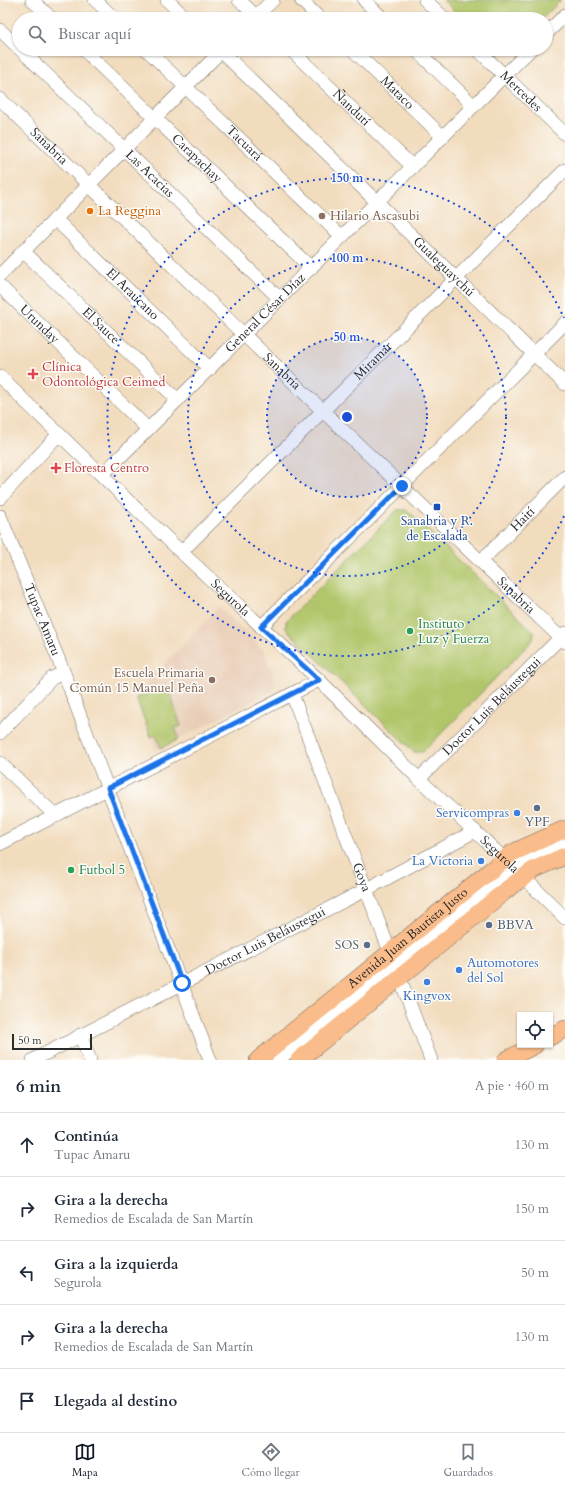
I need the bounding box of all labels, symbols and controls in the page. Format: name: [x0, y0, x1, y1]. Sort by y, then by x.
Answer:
search box: [12, 12, 553, 56]
icon: search: [26, 23, 48, 45]
text: Buscar aquí: [58, 24, 131, 44]
street label: Mercedes: [496, 67, 546, 116]
street label: Mataco: [376, 72, 418, 113]
street label: Ñandutí: [329, 85, 374, 130]
street label: Tacuará: [222, 121, 267, 165]
street label: Sanabria: [26, 124, 72, 169]
street label: Carapachay: [168, 130, 226, 187]
street label: Las Acacias: [121, 146, 178, 202]
text: 150 m: [331, 170, 364, 186]
place label: La Reggina: [98, 202, 162, 220]
marker: La Reggina: [85, 206, 95, 216]
place label: Hilario Ascasubi: [330, 207, 420, 225]
marker: Hilario Ascasubi: [317, 211, 327, 221]
street label: Gualeguaychú: [409, 233, 479, 301]
text: 100 m: [331, 250, 364, 266]
street label: El Araucano: [102, 264, 163, 324]
street label: General César Díaz: [221, 269, 309, 357]
street label: Urunday: [16, 301, 64, 348]
street label: El Sauce: [78, 303, 124, 348]
text: 50 m: [334, 329, 361, 345]
street label: Miramar: [350, 338, 397, 384]
street label: Sanabria: [259, 349, 305, 394]
place label: Clínica Odontológica Ceimed: [42, 358, 165, 391]
marker: Clínica Odontológica Ceimed: [27, 368, 39, 380]
centre of rings: [340, 410, 354, 424]
place label: Floresta Centro: [64, 459, 149, 477]
marker: Floresta Centro: [51, 463, 61, 473]
route end: [393, 477, 411, 495]
marker: Sanabria y R. de Escalada: [432, 502, 442, 512]
street label: Haití: [506, 503, 539, 536]
place label: Sanabria y R. de Escalada: [401, 512, 473, 545]
street label: Sanabria: [493, 573, 539, 618]
street label: Segurola: [207, 575, 254, 621]
street label: Tupac Amaru: [20, 581, 65, 659]
place label: Instituto Luz y Fuerza: [418, 615, 490, 648]
marker: Instituto Luz y Fuerza: [405, 626, 415, 636]
street label: Doctor Luis Beláustegui: [439, 653, 545, 759]
place label: Escuela Primaria Común 15 Manuel Peña: [70, 664, 204, 697]
marker: Escuela Primaria Común 15 Manuel Peña: [207, 675, 217, 685]
marker: YPF: [532, 803, 542, 813]
place label: Servicompras: [436, 804, 509, 822]
marker: Servicompras: [512, 808, 522, 818]
place label: YPF: [525, 813, 549, 831]
street label: Segurola: [476, 832, 523, 877]
place label: La Victoria: [412, 852, 473, 870]
marker: La Victoria: [476, 856, 486, 866]
street label: Goya: [348, 860, 375, 895]
place label: Futbol 5: [79, 861, 125, 879]
marker: Futbol 5: [66, 865, 76, 875]
street label: Avenida Juan Bautista Justo: [343, 883, 472, 993]
street label: Doctor Luis Beláustegui: [202, 903, 329, 979]
place label: BBVA: [497, 916, 534, 934]
marker: BBVA: [484, 920, 494, 930]
place label: SOS: [335, 936, 359, 954]
marker: SOS: [362, 940, 372, 950]
place label: Automotores del Sol: [467, 954, 539, 987]
marker: Automotores del Sol: [454, 965, 464, 975]
route start: [173, 974, 191, 992]
marker: Kingvox: [422, 977, 432, 987]
place label: Kingvox: [403, 987, 452, 1005]
map controls: [517, 1012, 553, 1048]
button: locate: [517, 1012, 553, 1048]
scale bar: [12, 1032, 92, 1051]
text: 50 m: [18, 1033, 42, 1048]
text: 6 min: [16, 1075, 61, 1098]
text: A pie · 460 m: [475, 1077, 549, 1095]
text: Continúa: [54, 1126, 119, 1146]
icon: ahead: [16, 1134, 38, 1156]
text: 130 m: [515, 1136, 549, 1154]
text: Tupac Amaru: [54, 1146, 130, 1164]
text: Gira a la derecha: [54, 1190, 168, 1210]
icon: right: [16, 1198, 38, 1220]
text: 150 m: [515, 1200, 549, 1218]
text: Remedios de Escalada de San Martín: [54, 1210, 254, 1228]
text: Gira a la izquierda: [54, 1254, 178, 1274]
icon: left: [16, 1262, 38, 1284]
text: 50 m: [521, 1264, 549, 1282]
text: Segurola: [54, 1274, 102, 1292]
text: Gira a la derecha: [54, 1318, 168, 1338]
icon: right: [16, 1326, 38, 1348]
text: 130 m: [515, 1328, 549, 1346]
text: Remedios de Escalada de San Martín: [54, 1338, 254, 1356]
icon: arrive: [16, 1390, 38, 1412]
text: Llegada al destino: [54, 1391, 177, 1411]
tab: Mapa: [72, 1441, 98, 1480]
tab: Cómo llegar: [242, 1441, 300, 1480]
tab: Guardados: [443, 1441, 493, 1480]

